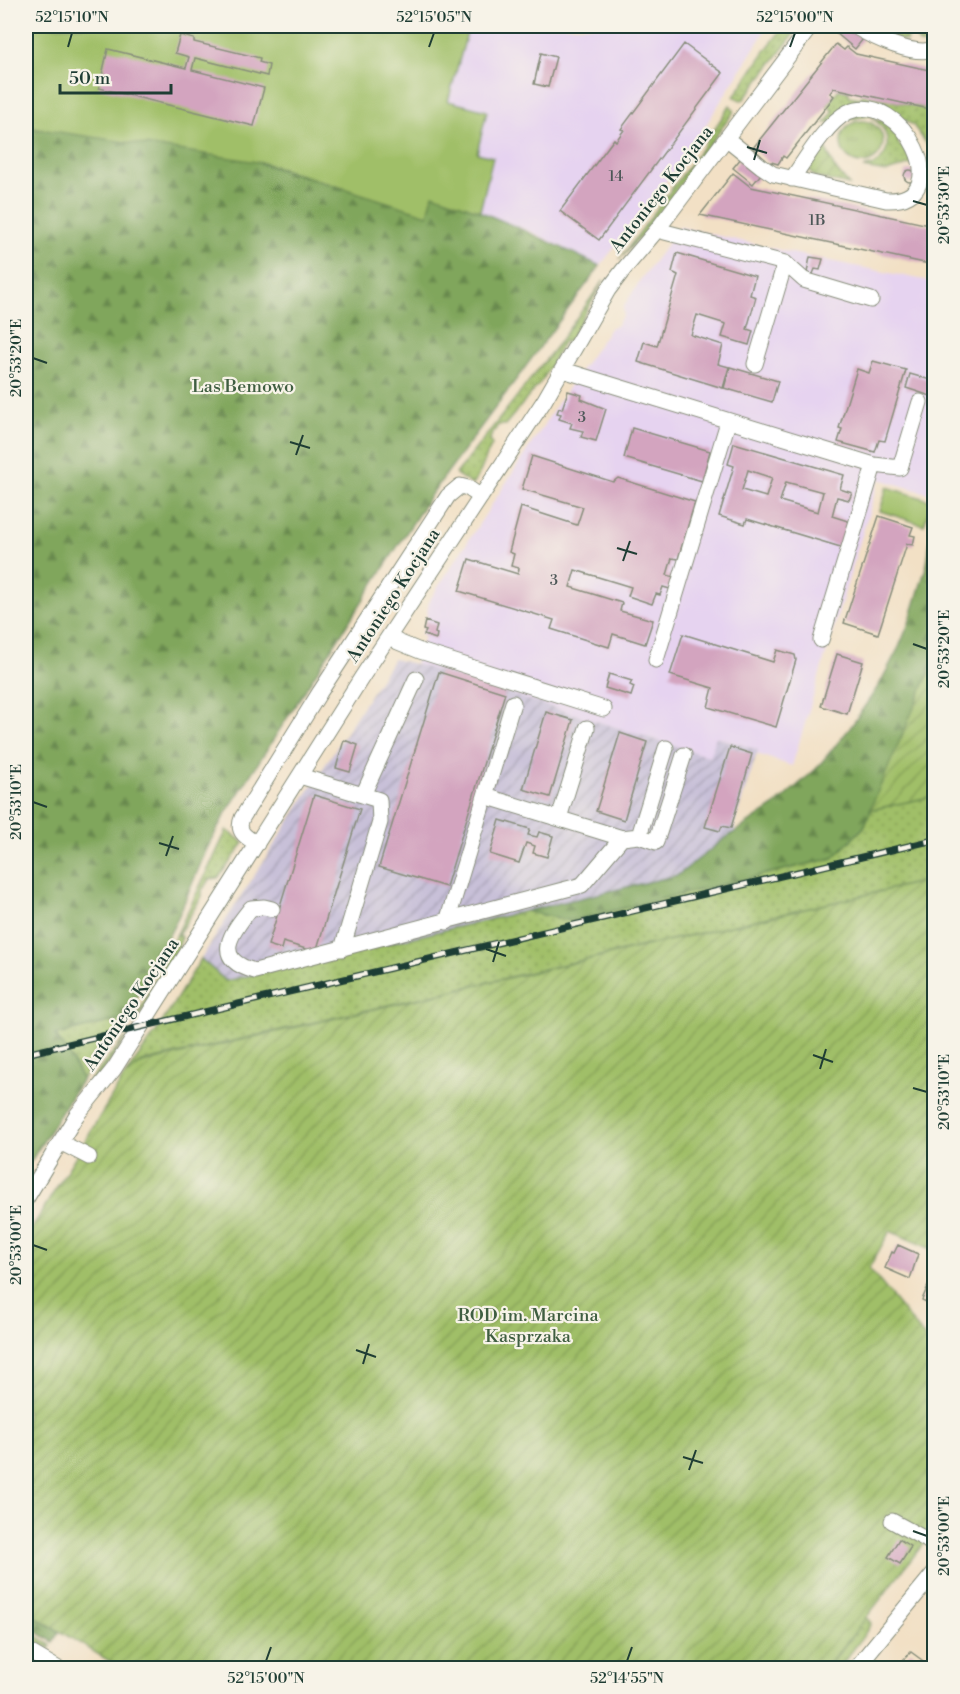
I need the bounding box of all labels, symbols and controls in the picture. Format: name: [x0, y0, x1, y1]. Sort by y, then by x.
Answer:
text: 52°15'10"N: [35, 8, 109, 27]
text: 52°15'05"N: [396, 8, 472, 27]
text: 52°15'00"N: [756, 8, 834, 27]
scale bar: [60, 57, 171, 95]
text: 50 m: [69, 67, 111, 90]
street label: Antoniego Kocjana: [604, 120, 719, 258]
text: 20°53'30"E: [935, 166, 954, 244]
house number: 14: [609, 167, 623, 186]
house number: 1B: [808, 211, 826, 230]
text: 20°53'20"E: [7, 319, 26, 397]
park label: Las Bemowo: [192, 375, 294, 398]
house number: 3: [578, 408, 586, 427]
street label: Antoniego Kocjana: [341, 523, 446, 668]
house number: 3: [550, 571, 558, 590]
text: 20°53'20"E: [935, 610, 954, 688]
text: 20°53'10"E: [7, 764, 26, 840]
street label: Antoniego Kocjana: [78, 933, 185, 1076]
text: 20°53'10"E: [935, 1054, 954, 1130]
text: 20°53'00"E: [7, 1205, 26, 1285]
park label: ROD im. Marcina Kasprzaka: [458, 1304, 599, 1348]
text: 20°53'00"E: [935, 1496, 954, 1576]
text: 52°15'00"N: [227, 1669, 305, 1688]
text: 52°14'55"N: [590, 1669, 664, 1688]

